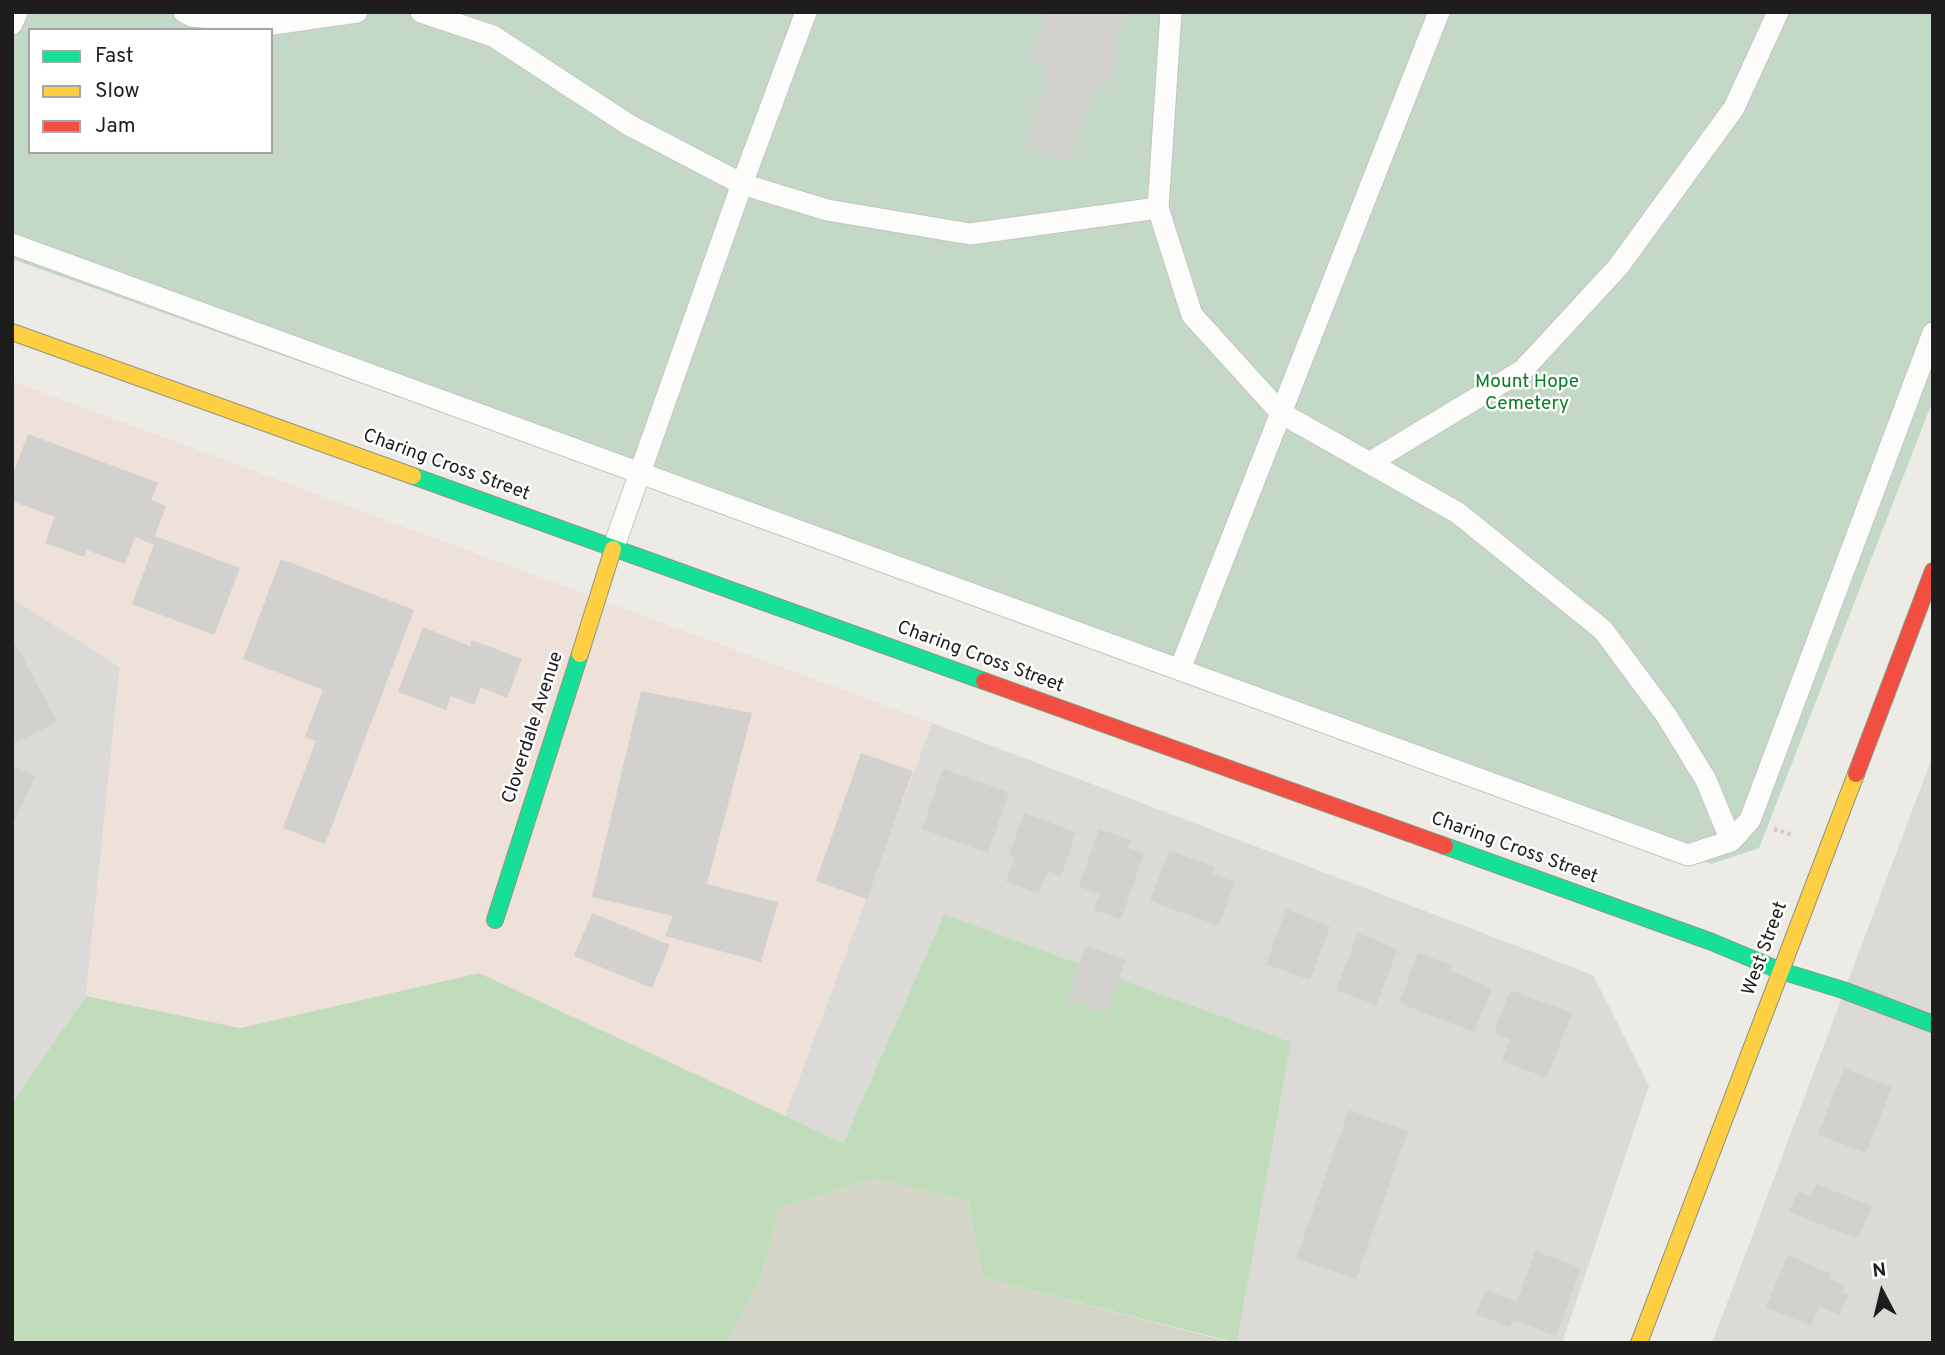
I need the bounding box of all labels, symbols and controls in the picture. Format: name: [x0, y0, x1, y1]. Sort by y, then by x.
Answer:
legend: [28, 28, 273, 154]
text: Fast: [95, 43, 134, 70]
text: Slow: [95, 78, 140, 105]
text: Jam: [95, 113, 136, 140]
park label: Mount Hope Cemetery: [1475, 372, 1579, 416]
street label: Charing Cross Street: [359, 425, 533, 507]
street label: Charing Cross Street: [893, 617, 1067, 699]
street label: Cloverdale Avenue: [499, 649, 569, 807]
street label: Charing Cross Street: [1427, 808, 1601, 890]
street label: West Street: [1738, 899, 1794, 999]
north arrow: [1847, 1257, 1917, 1327]
text: N: [1871, 1258, 1888, 1284]

